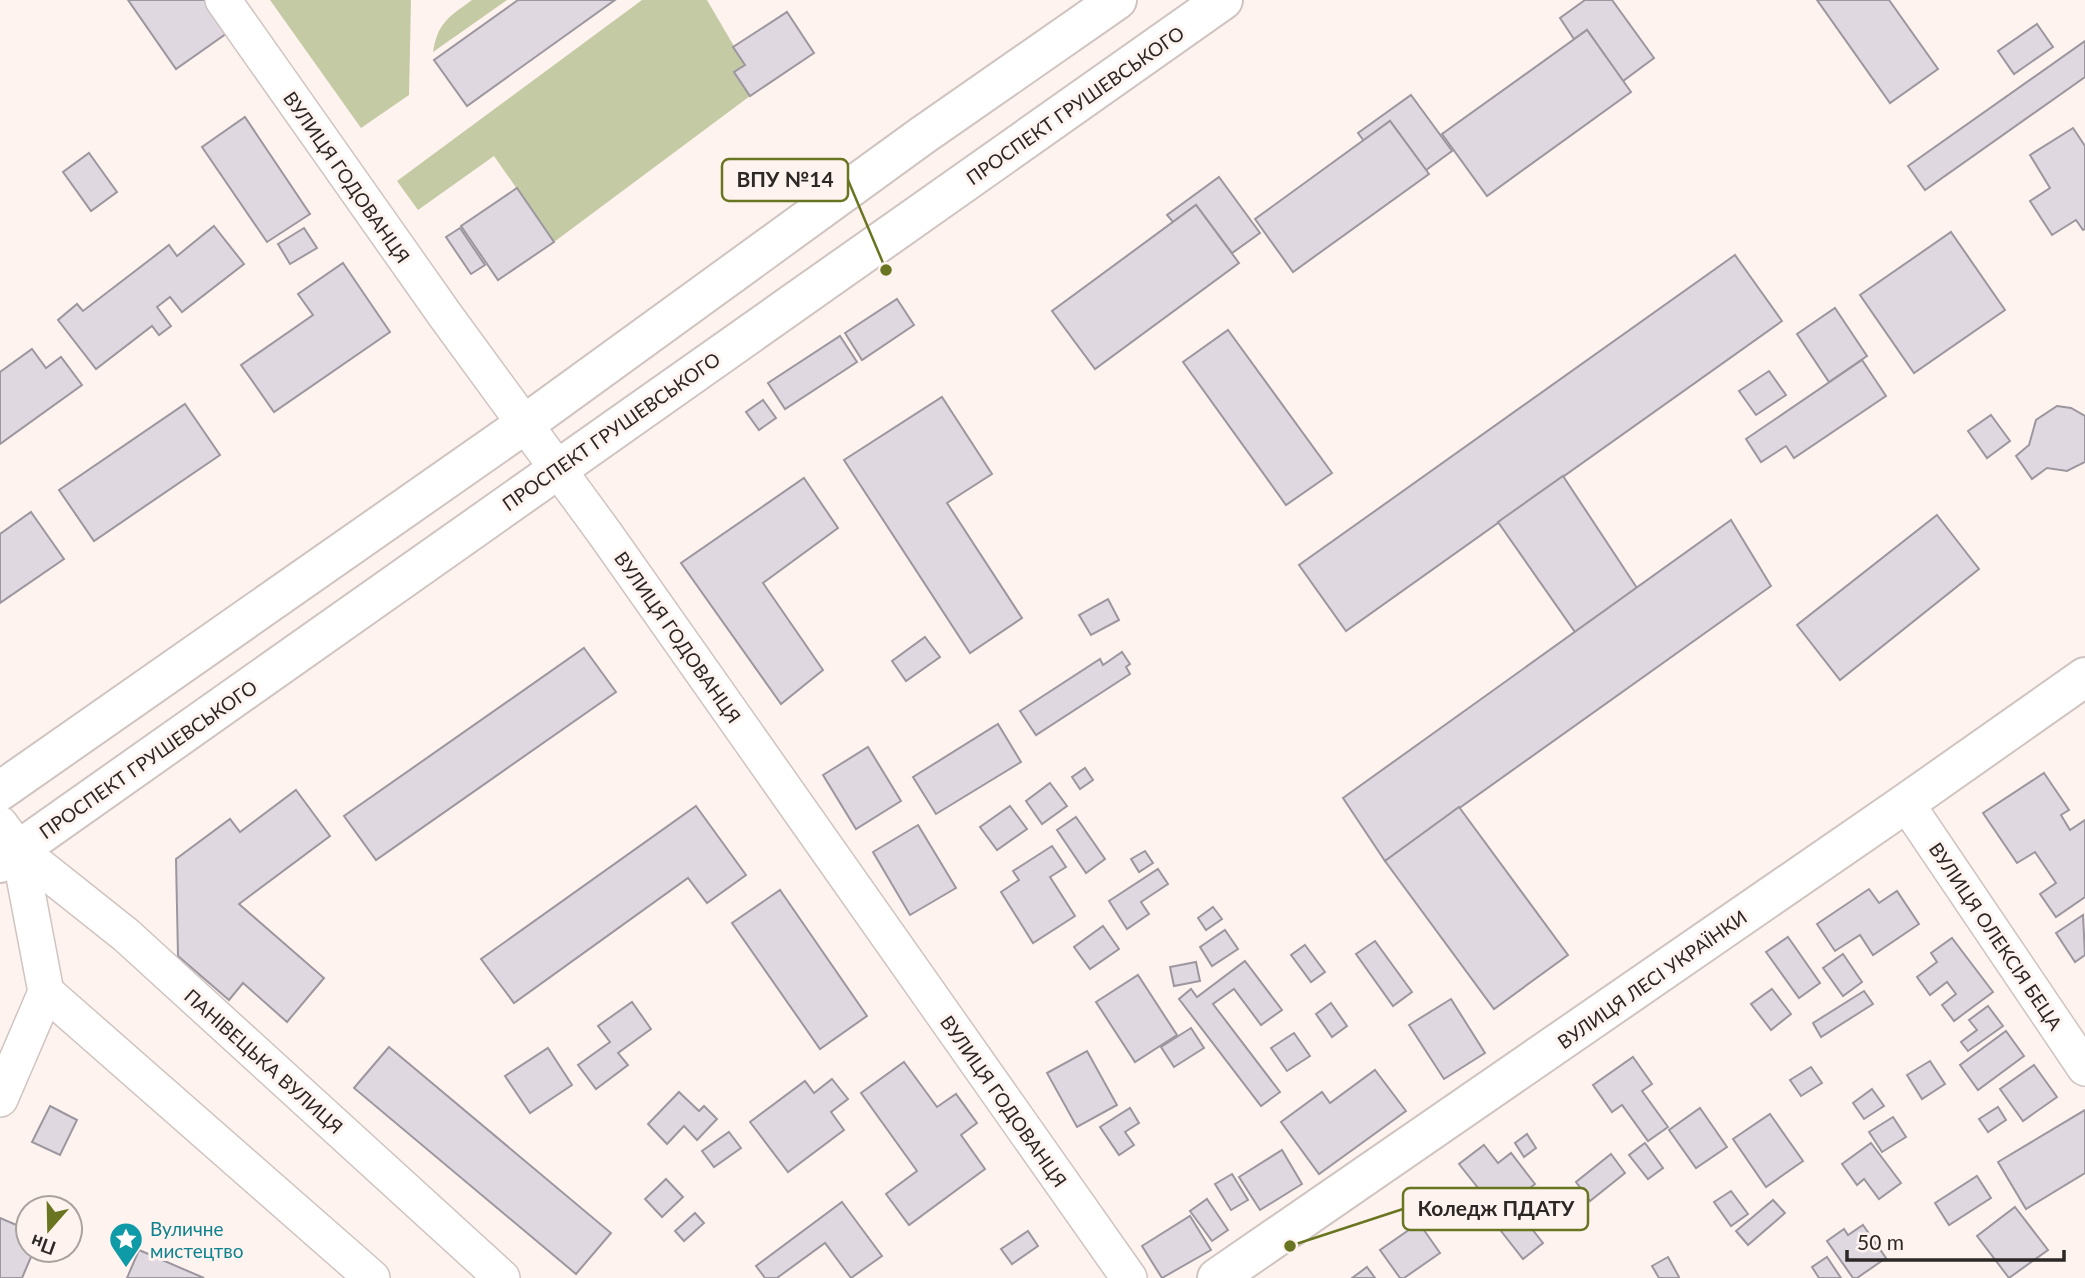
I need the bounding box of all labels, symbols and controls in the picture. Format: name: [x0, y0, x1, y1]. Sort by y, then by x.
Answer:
street label: ПРОСПЕКТ ГРУШЕВСЬКОГО: [962, 21, 1188, 189]
street label: ВУЛИЦЯ ГОДОВАНЦЯ: [279, 87, 415, 267]
callout: ВПУ №14: [722, 159, 848, 201]
text: ВПУ №14: [736, 166, 834, 191]
street label: ПРОСПЕКТ ГРУШЕВСЬКОГО: [498, 347, 724, 515]
street label: ВУЛИЦЯ ГОДОВАНЦЯ: [610, 547, 746, 727]
street label: ПРОСПЕКТ ГРУШЕВСЬКОГО: [35, 675, 261, 843]
street label: ВУЛИЦЯ ОЛЕКСІЯ БЕЦА: [1925, 838, 2067, 1034]
street label: ВУЛИЦЯ ЛЕСІ УКРАЇНКИ: [1553, 905, 1751, 1053]
street label: ПАНІВЕЦЬКА ВУЛИЦЯ: [180, 984, 348, 1138]
street label: ВУЛИЦЯ ГОДОВАНЦЯ: [936, 1011, 1072, 1191]
callout: Коледж ПДАТУ: [1403, 1188, 1588, 1230]
north arrow: [14, 1194, 84, 1264]
text: Коледж ПДАТУ: [1418, 1195, 1575, 1220]
place label: Вуличне мистецтво: [150, 1217, 244, 1262]
scale bar: [1847, 1218, 2064, 1262]
place icon: Вуличне мистецтво: [107, 1220, 145, 1269]
text: 50 m: [1857, 1229, 1904, 1254]
text: Пн: [27, 1230, 59, 1260]

